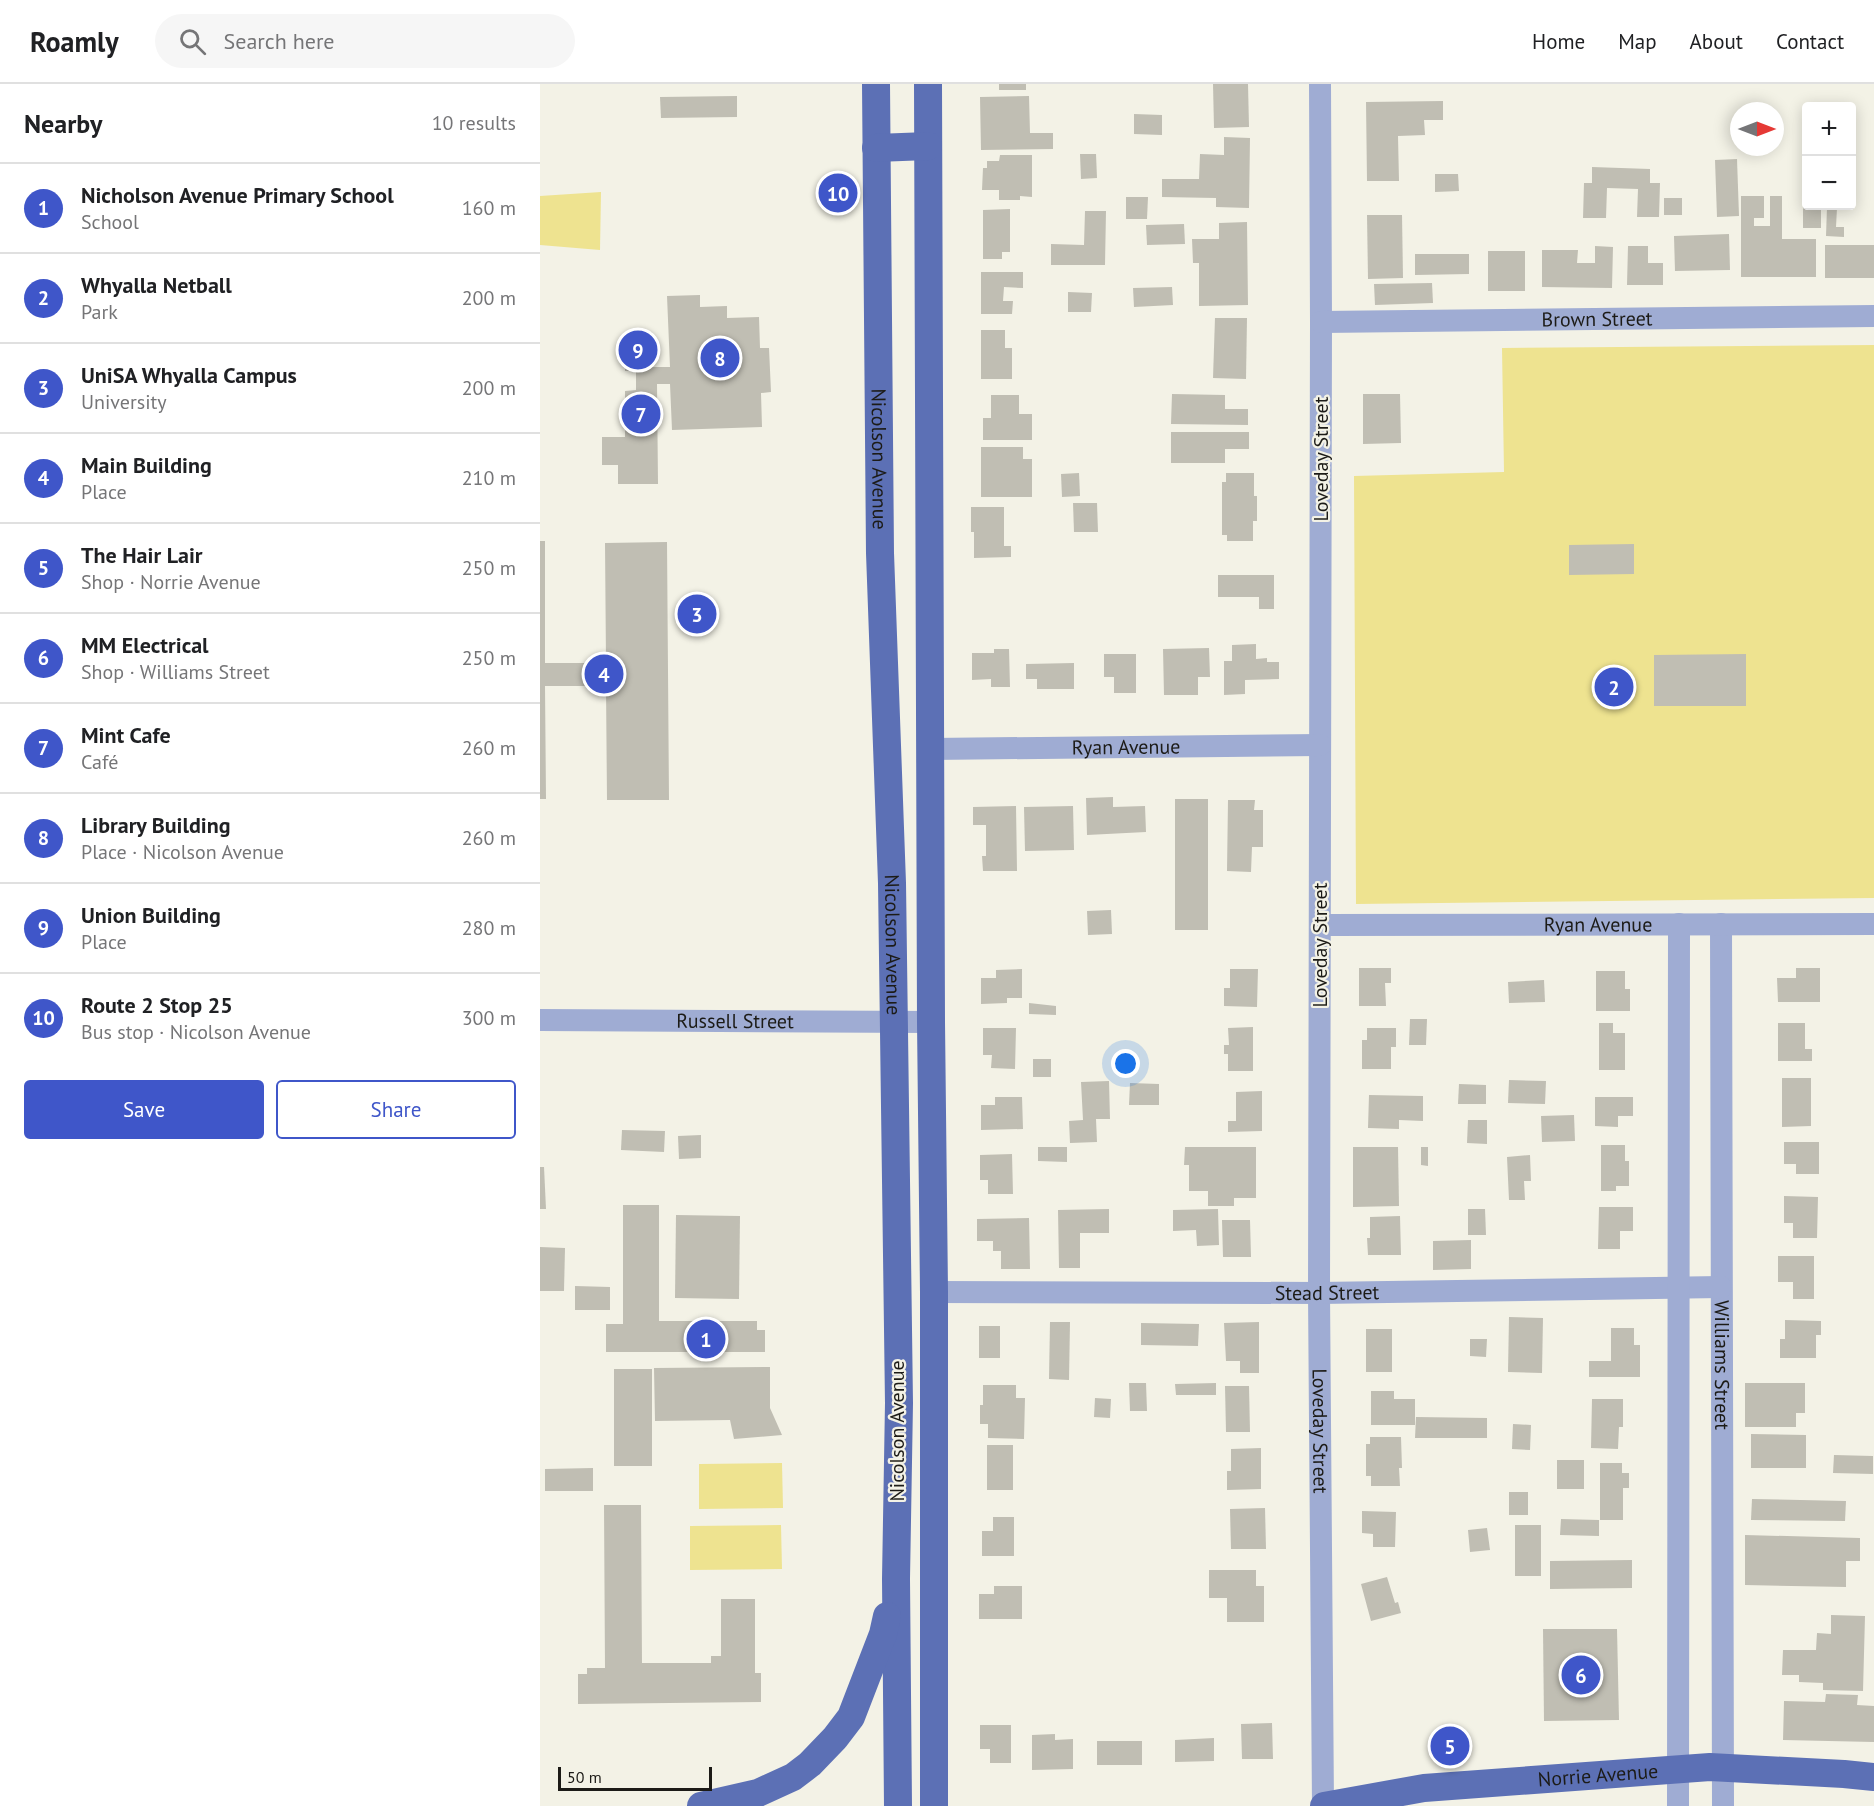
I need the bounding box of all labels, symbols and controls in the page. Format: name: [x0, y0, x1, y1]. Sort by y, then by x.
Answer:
search box: [155, 14, 575, 68]
text: Roamly: [30, 23, 119, 60]
icon: search: [176, 25, 209, 58]
text: Search here: [224, 27, 335, 55]
text: Home: [1532, 28, 1585, 55]
text: Map: [1618, 28, 1657, 55]
text: About: [1690, 28, 1743, 55]
text: Contact: [1776, 28, 1844, 55]
north arrow: [1730, 102, 1784, 156]
map controls: [1802, 102, 1856, 210]
button: +: [1802, 102, 1856, 156]
text: Nearby: [24, 107, 102, 140]
text: 10 results: [432, 110, 516, 136]
button: −: [1802, 156, 1856, 210]
pin: 10: [818, 170, 858, 216]
text: Nicholson Avenue Primary School: [81, 181, 394, 209]
text: 1: [38, 195, 49, 221]
text: 160 m: [462, 195, 516, 221]
text: School: [81, 209, 139, 235]
text: Whyalla Netball: [81, 271, 232, 299]
text: 2: [38, 285, 49, 311]
text: 200 m: [462, 285, 516, 311]
text: Park: [81, 299, 118, 325]
street label: Brown Street: [1541, 305, 1653, 333]
pin: 9: [618, 328, 658, 372]
pin: 8: [700, 336, 740, 380]
text: UniSA Whyalla Campus: [81, 361, 297, 389]
text: 3: [38, 375, 49, 401]
text: 200 m: [462, 375, 516, 401]
street label: Nicolson Avenue: [866, 388, 893, 530]
text: University: [81, 389, 167, 415]
pin: 7: [622, 392, 660, 436]
street label: Loveday Street: [1308, 396, 1334, 521]
text: Main Building: [81, 451, 212, 479]
text: 4: [38, 465, 49, 491]
text: 210 m: [462, 465, 516, 491]
text: Place: [81, 479, 127, 505]
text: The Hair Lair: [81, 541, 203, 569]
text: 5: [38, 555, 49, 581]
text: 250 m: [462, 555, 516, 581]
text: Shop · Norrie Avenue: [81, 569, 261, 595]
pin: 3: [678, 592, 716, 636]
text: MM Electrical: [81, 631, 209, 659]
text: 6: [38, 645, 49, 671]
text: 250 m: [462, 645, 516, 671]
pin: 4: [584, 652, 624, 696]
text: Shop · Williams Street: [81, 659, 270, 685]
pin: 2: [1594, 664, 1634, 710]
text: Mint Cafe: [81, 721, 171, 749]
street label: Ryan Avenue: [1072, 733, 1180, 761]
text: 7: [38, 735, 49, 761]
text: 260 m: [462, 735, 516, 761]
text: Café: [81, 749, 118, 775]
text: Library Building: [81, 811, 230, 839]
text: 8: [38, 825, 49, 851]
text: 260 m: [462, 825, 516, 851]
text: Place · Nicolson Avenue: [81, 839, 284, 865]
street label: Nicolson Avenue: [879, 874, 907, 1016]
street label: Loveday Street: [1307, 882, 1333, 1007]
text: Union Building: [81, 901, 221, 929]
street label: Ryan Avenue: [1544, 911, 1652, 938]
text: 9: [38, 915, 49, 941]
text: 280 m: [462, 915, 516, 941]
text: Place: [81, 929, 127, 955]
text: Route 2 Stop 25: [81, 991, 233, 1019]
text: 10: [32, 1005, 55, 1031]
text: 300 m: [462, 1005, 516, 1031]
street label: Russell Street: [676, 1008, 794, 1034]
text: Bus stop · Nicolson Avenue: [81, 1019, 311, 1045]
your location: [1111, 1049, 1140, 1078]
button: Save: [24, 1080, 264, 1139]
button: Share: [276, 1080, 516, 1139]
street label: Stead Street: [1275, 1279, 1380, 1306]
street label: Williams Street: [1709, 1300, 1735, 1430]
pin: 1: [686, 1316, 726, 1362]
street label: Nicolson Avenue: [884, 1360, 910, 1502]
street label: Loveday Street: [1307, 1368, 1334, 1494]
pin: 6: [1562, 1652, 1600, 1698]
pin: 5: [1430, 1724, 1470, 1768]
street label: Norrie Avenue: [1537, 1758, 1659, 1793]
scale bar: [558, 1764, 712, 1792]
text: 50 m: [567, 1767, 602, 1787]

